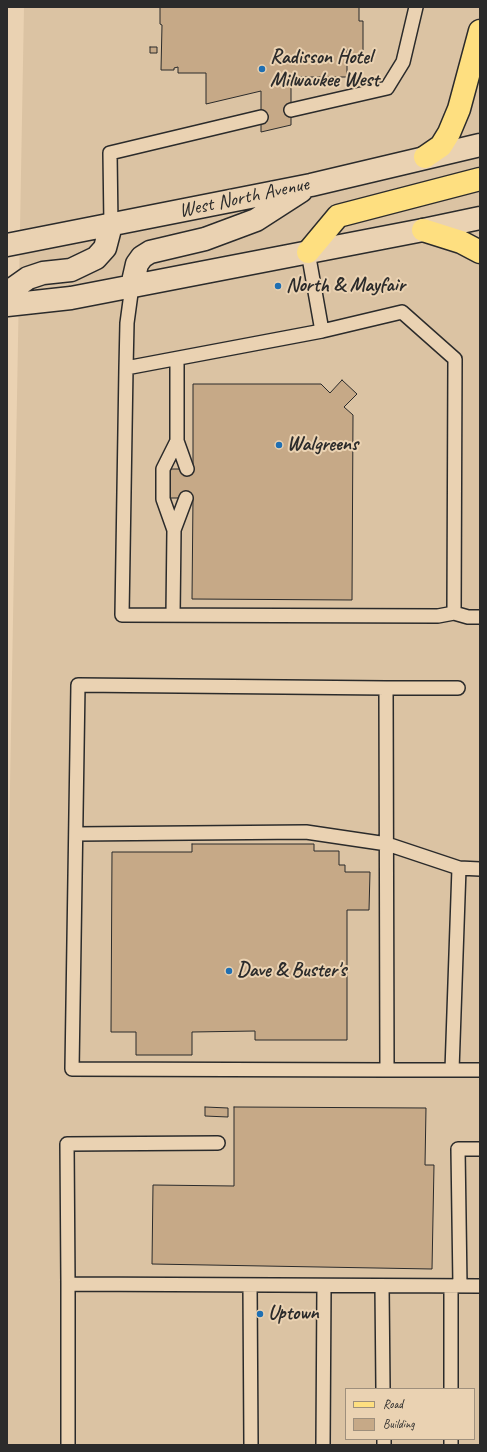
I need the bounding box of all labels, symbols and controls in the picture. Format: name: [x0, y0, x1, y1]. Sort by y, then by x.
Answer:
place label: Radisson Hotel Milwaukee West: [270, 46, 379, 93]
marker: Radisson Hotel Milwaukee West: [257, 64, 267, 74]
street label: West North Avenue: [177, 173, 311, 223]
place label: North & Mayfair: [286, 274, 405, 298]
marker: North & Mayfair: [273, 281, 283, 291]
place label: Walgreens: [287, 433, 358, 457]
marker: Walgreens: [274, 440, 284, 450]
place label: Dave & Buster's: [237, 959, 346, 983]
marker: Dave & Buster's: [224, 966, 234, 976]
place label: Uptown: [268, 1302, 319, 1326]
marker: Uptown: [255, 1309, 265, 1319]
legend: [345, 1388, 475, 1440]
text: Road: [383, 1396, 403, 1412]
text: Building: [383, 1416, 415, 1432]

